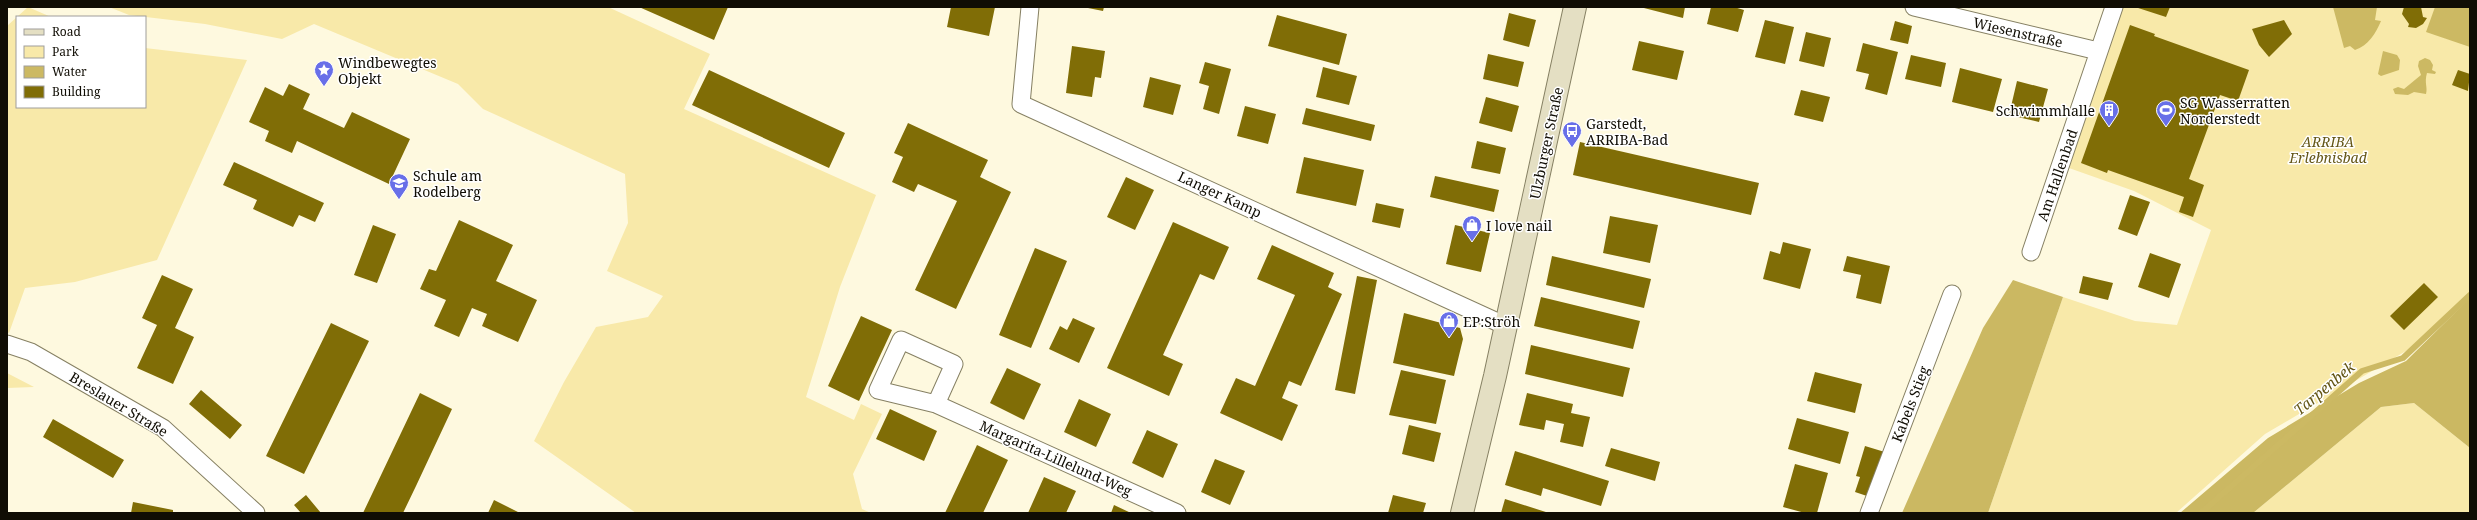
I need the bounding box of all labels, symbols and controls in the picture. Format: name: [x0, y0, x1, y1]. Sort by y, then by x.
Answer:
street label: Wiesenstraße: [1971, 12, 2065, 52]
legend: [16, 16, 146, 108]
text: Road: [52, 23, 82, 40]
text: Park: [52, 43, 80, 60]
place label: Windbewegtes Objekt: [338, 53, 437, 88]
place icon: Windbewegtes Objekt: [313, 59, 335, 87]
text: Water: [52, 63, 87, 80]
text: Building: [52, 83, 101, 100]
street label: Ulzburger Straße: [1525, 85, 1567, 201]
place label: SG Wasserratten Norderstedt: [2180, 93, 2290, 128]
building icon: Schwimmhalle: [2098, 99, 2120, 127]
sports icon: SG Wasserratten Norderstedt: [2155, 99, 2177, 127]
place label: Schwimmhalle: [1996, 101, 2095, 120]
place label: Garstedt, ARRIBA-Bad: [1586, 114, 1668, 149]
bus stop icon: Garstedt, ARRIBA-Bad: [1561, 120, 1583, 148]
street label: Am Hallenbad: [2032, 126, 2082, 223]
park label: ARRIBA Erlebnisbad: [2288, 132, 2368, 167]
place label: Schule am Rodelberg: [413, 166, 482, 201]
street label: Langer Kamp: [1175, 166, 1265, 222]
school or university icon: Schule am Rodelberg: [388, 172, 410, 200]
shop icon: I love nail: [1461, 214, 1483, 242]
place label: I love nail: [1486, 216, 1553, 235]
shop icon: EP:Ströh: [1438, 310, 1460, 338]
place label: EP:Ströh: [1463, 312, 1520, 331]
water label: Tarpenbek: [2289, 356, 2359, 419]
street label: Kabels Stieg: [1887, 363, 1933, 445]
street label: Breslauer Straße: [66, 367, 172, 441]
street label: Margarita-Lillelund-Weg: [977, 416, 1135, 500]

